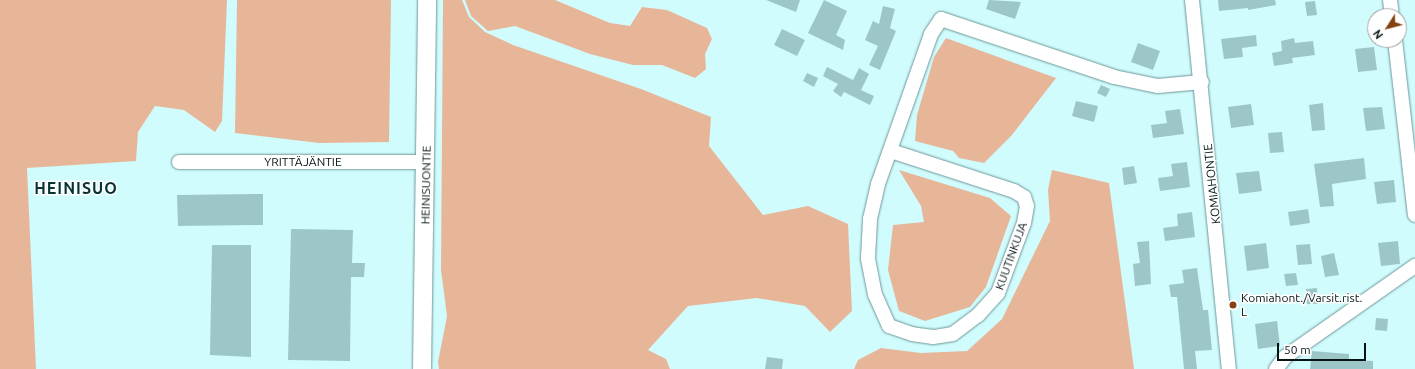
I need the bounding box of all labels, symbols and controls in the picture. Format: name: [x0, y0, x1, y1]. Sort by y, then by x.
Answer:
north arrow: [1367, 8, 1407, 48]
text: N: [1371, 28, 1385, 41]
street label: KOMIAHONTIE: [1201, 143, 1223, 225]
street label: HEINISUONTIE: [418, 146, 434, 224]
street label: YRITTÄJÄNTIE: [264, 155, 342, 169]
district label: HEINISUO: [34, 178, 118, 198]
street label: KUUTINKUJA: [992, 220, 1030, 292]
place label: Komiahont./Varsit.rist. L: [1241, 291, 1363, 319]
marker: Komiahont./Varsit.rist. L: [1228, 300, 1238, 310]
scale bar: [1279, 335, 1368, 361]
text: 50 m: [1284, 343, 1311, 356]

